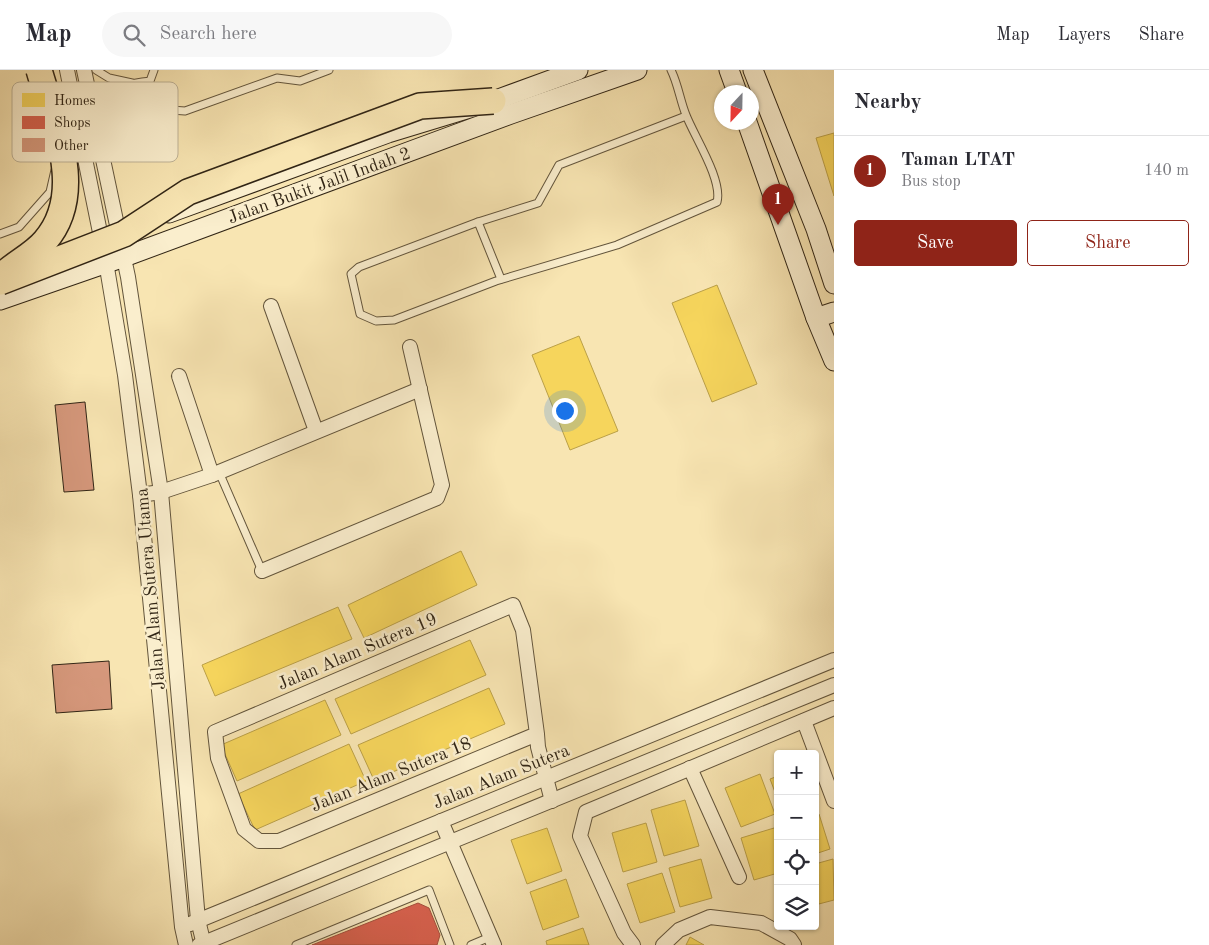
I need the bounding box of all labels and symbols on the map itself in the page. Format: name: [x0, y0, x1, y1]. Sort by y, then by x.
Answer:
legend: [12, 82, 178, 162]
north arrow: [714, 85, 759, 130]
text: Homes: [54, 94, 96, 108]
text: Shops: [54, 116, 91, 130]
text: Other: [54, 139, 89, 153]
street label: Jalan Bukit Jalil Indah 2: [225, 144, 413, 227]
pin: 1: [762, 184, 794, 225]
your location: [552, 398, 578, 424]
street label: Jalan Alam Sutera Utama: [133, 487, 169, 691]
street label: Jalan Alam Sutera 19: [275, 610, 440, 694]
street label: Jalan Alam Sutera 18: [308, 734, 474, 815]
street label: Jalan Alam Sutera: [431, 741, 572, 813]

